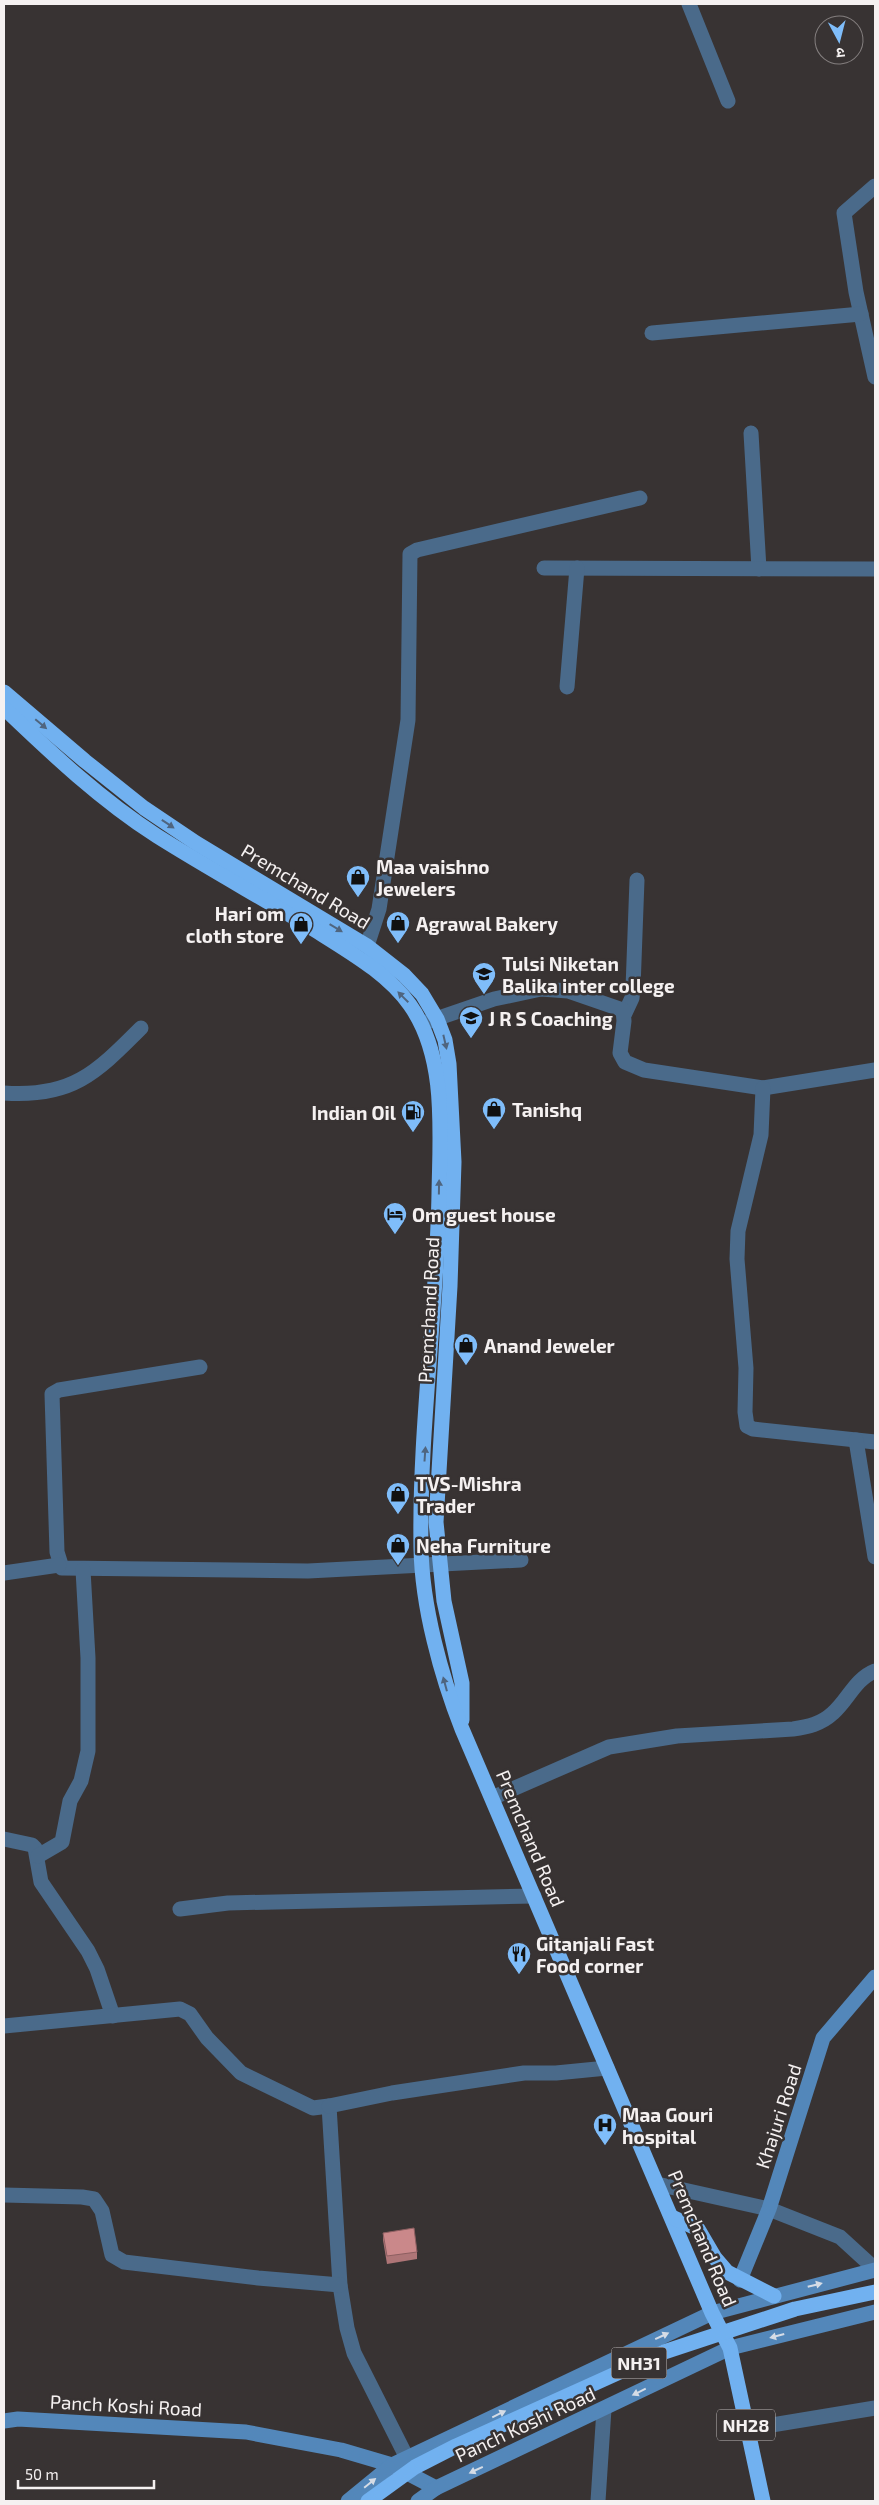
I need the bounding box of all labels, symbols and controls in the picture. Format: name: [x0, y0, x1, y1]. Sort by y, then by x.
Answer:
north arrow: [814, 15, 864, 65]
text: उ: [835, 44, 846, 62]
one-way arrow: [34, 718, 47, 729]
one-way arrow: [162, 819, 175, 829]
street label: Premchand Road: [237, 839, 375, 933]
place label: Maa vaishno Jewelers: [376, 855, 490, 900]
shop icon: Maa vaishno Jewelers: [345, 864, 371, 898]
place label: Hari om cloth store: [186, 902, 284, 947]
shop icon: Agrawal Bakery: [385, 910, 411, 944]
shop icon: Hari om cloth store: [288, 911, 314, 945]
place label: Agrawal Bakery: [416, 912, 558, 936]
one-way arrow: [330, 923, 343, 932]
place label: Tulsi Niketan Balika inter college: [502, 952, 675, 997]
school or university icon: Tulsi Niketan Balika inter college: [471, 961, 497, 995]
one-way arrow: [397, 991, 409, 1003]
school or university icon: J R S Coaching: [458, 1005, 484, 1039]
place label: J R S Coaching: [488, 1007, 613, 1030]
one-way arrow: [441, 1035, 449, 1050]
shop icon: Tanishq: [481, 1096, 507, 1130]
place label: Tanishq: [512, 1098, 582, 1121]
fuel station icon: Indian Oil: [400, 1099, 426, 1133]
place label: Indian Oil: [312, 1101, 397, 1124]
one-way arrow: [435, 1178, 443, 1194]
hotel icon: Om guest house: [382, 1201, 408, 1235]
place label: Om guest house: [412, 1203, 556, 1226]
street label: Premchand Road: [413, 1236, 443, 1384]
shop icon: Anand Jeweler: [453, 1332, 479, 1366]
place label: Anand Jeweler: [484, 1334, 615, 1357]
one-way arrow: [421, 1445, 429, 1461]
place label: TVS-Mishra Trader: [416, 1472, 522, 1517]
shop icon: TVS-Mishra Trader: [385, 1481, 411, 1515]
shop icon: Neha Furniture: [385, 1532, 411, 1566]
place label: Neha Furniture: [416, 1534, 551, 1557]
one-way arrow: [441, 1676, 449, 1691]
street label: Premchand Road: [492, 1766, 570, 1910]
place label: Gitanjali Fast Food corner: [536, 1932, 654, 1977]
restaurant icon: Gitanjali Fast Food corner: [506, 1941, 532, 1975]
street label: Khajuri Road: [750, 2061, 806, 2171]
place label: Maa Gouri hospital: [622, 2103, 713, 2148]
hospital icon: Maa Gouri hospital: [592, 2112, 618, 2146]
street label: Premchand Road: [664, 2166, 742, 2310]
one-way arrow: [807, 2281, 822, 2289]
one-way arrow: [654, 2332, 669, 2341]
one-way arrow: [769, 2332, 784, 2340]
road number: NH31: [612, 2348, 666, 2378]
street label: Panch Koshi Road: [451, 2381, 599, 2467]
one-way arrow: [632, 2388, 646, 2396]
street label: Panch Koshi Road: [49, 2390, 203, 2420]
one-way arrow: [492, 2410, 506, 2418]
road number: NH28: [717, 2410, 775, 2440]
scale bar: [18, 2458, 154, 2490]
text: 50 m: [25, 2465, 59, 2483]
one-way arrow: [469, 2466, 483, 2474]
one-way arrow: [363, 2478, 376, 2489]

